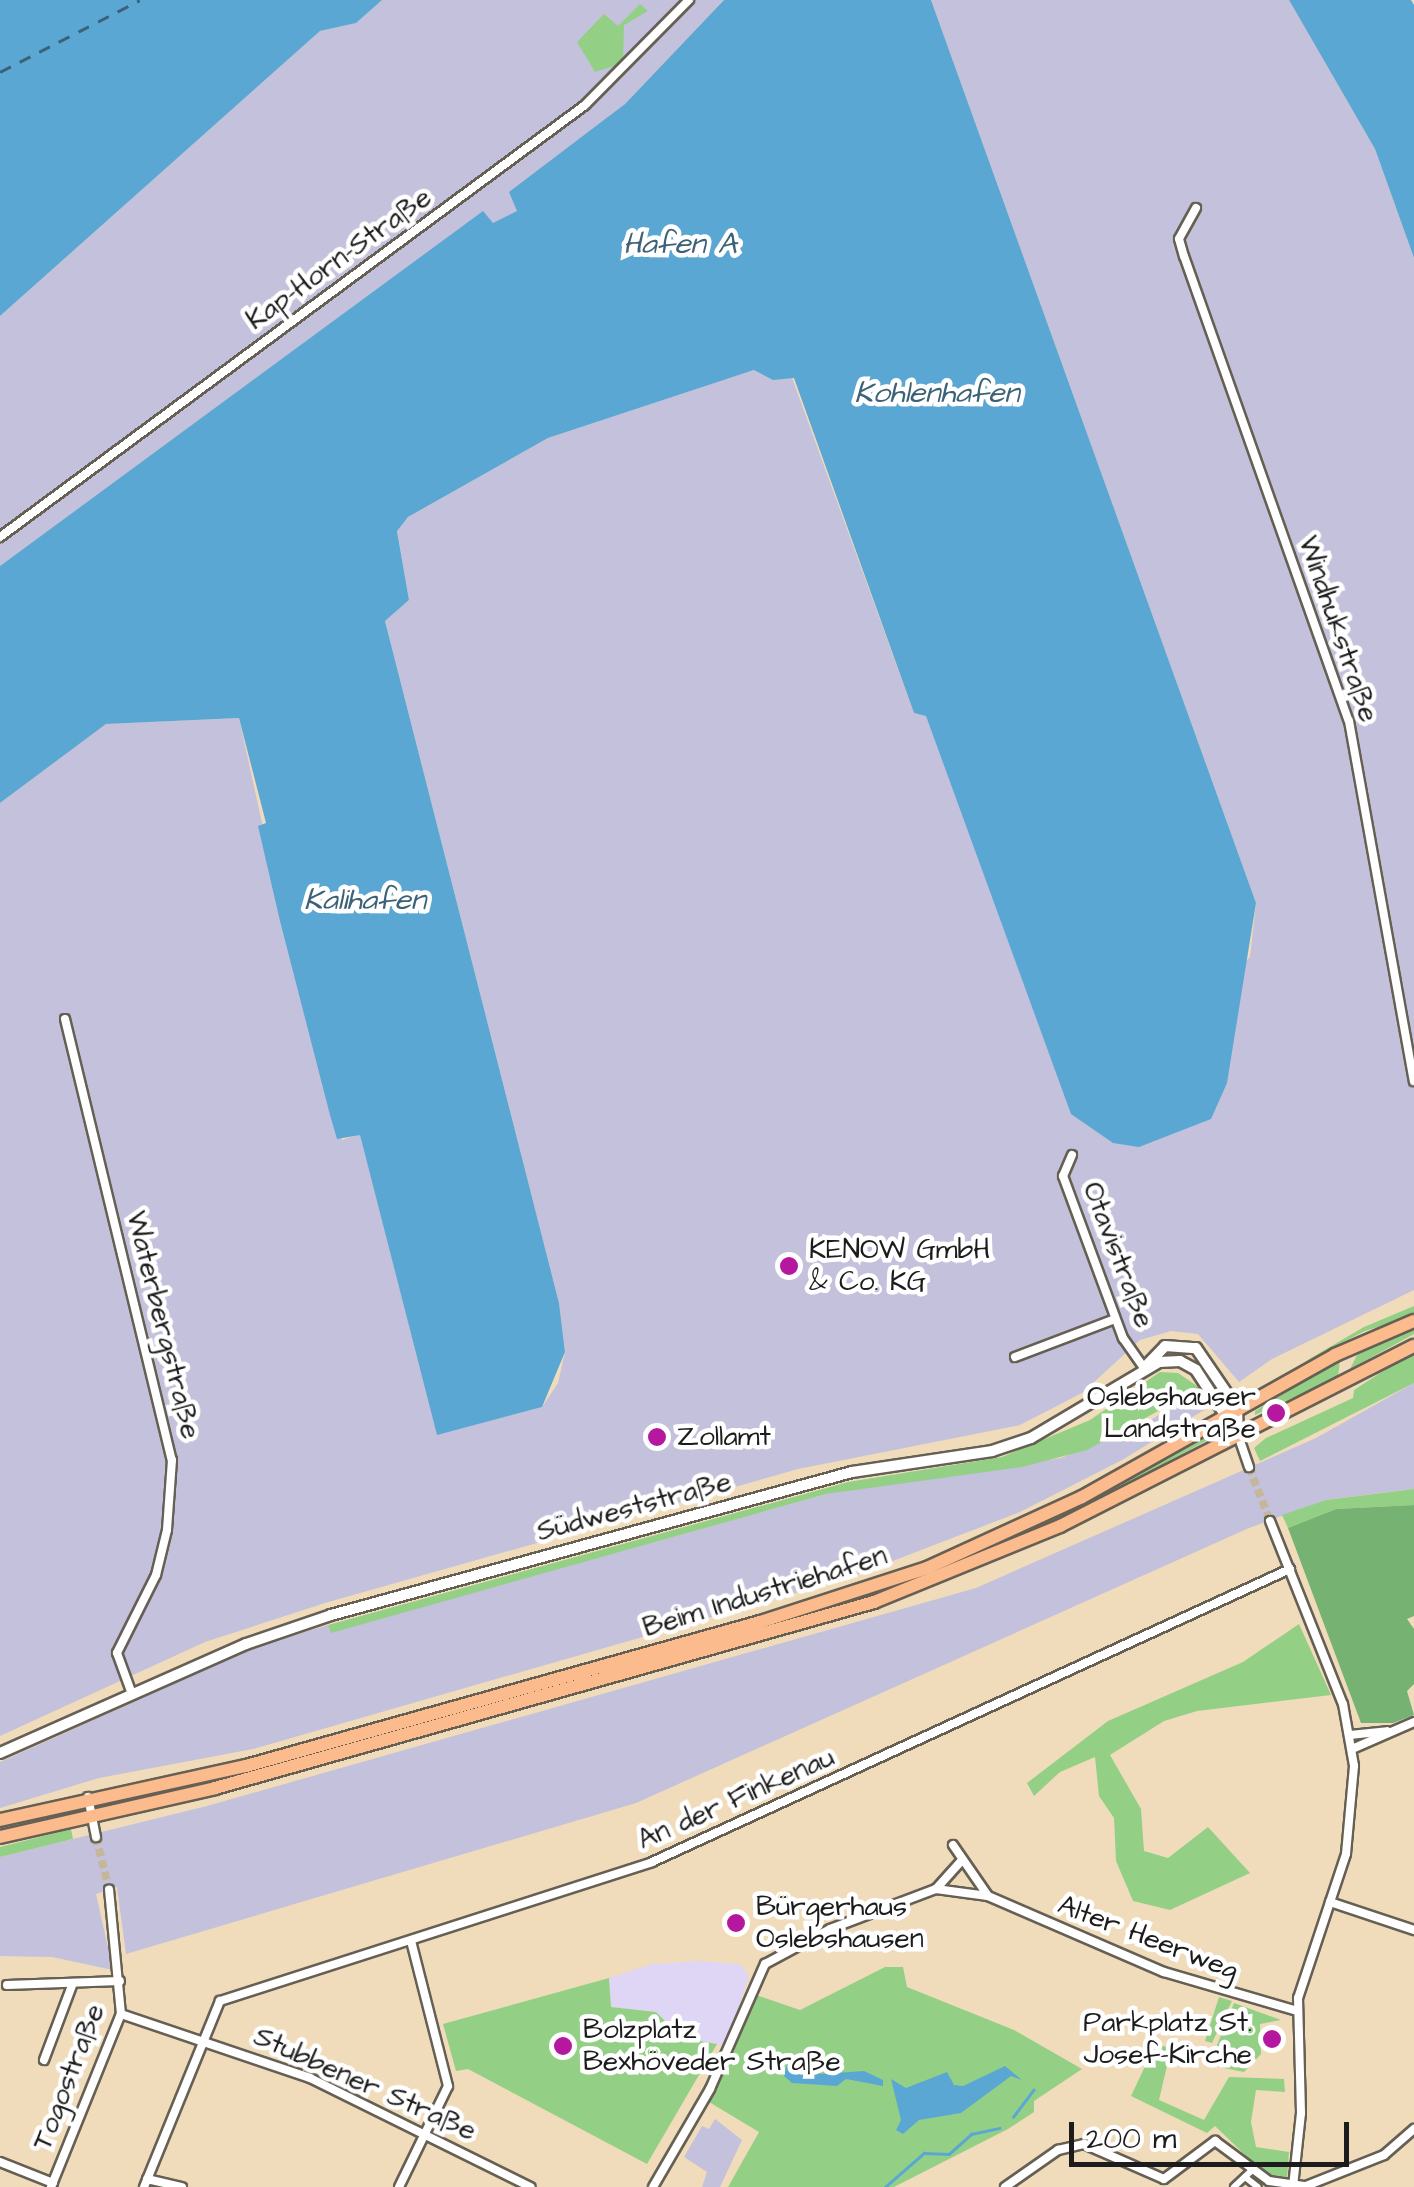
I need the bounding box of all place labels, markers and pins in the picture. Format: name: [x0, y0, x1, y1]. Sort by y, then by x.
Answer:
place label: KENOW GmbH & Co. KG: [809, 1233, 990, 1299]
marker: KENOW GmbH & Co. KG: [778, 1255, 800, 1277]
place label: Oslebshauser Landstraße: [1087, 1380, 1256, 1446]
marker: Oslebshauser Landstraße: [1265, 1402, 1287, 1424]
place label: Zollamt: [677, 1420, 771, 1454]
marker: Zollamt: [646, 1426, 668, 1448]
place label: Bürgerhaus Oslebshausen: [756, 1890, 924, 1956]
marker: Bürgerhaus Oslebshausen: [725, 1912, 747, 1934]
place label: Parkplatz St. Josef-Kirche: [1083, 2006, 1252, 2072]
place label: Bolzplatz Bexhöveder Straße: [583, 2013, 841, 2079]
marker: Parkplatz St. Josef-Kirche: [1261, 2028, 1283, 2050]
marker: Bolzplatz Bexhöveder Straße: [552, 2035, 574, 2057]

